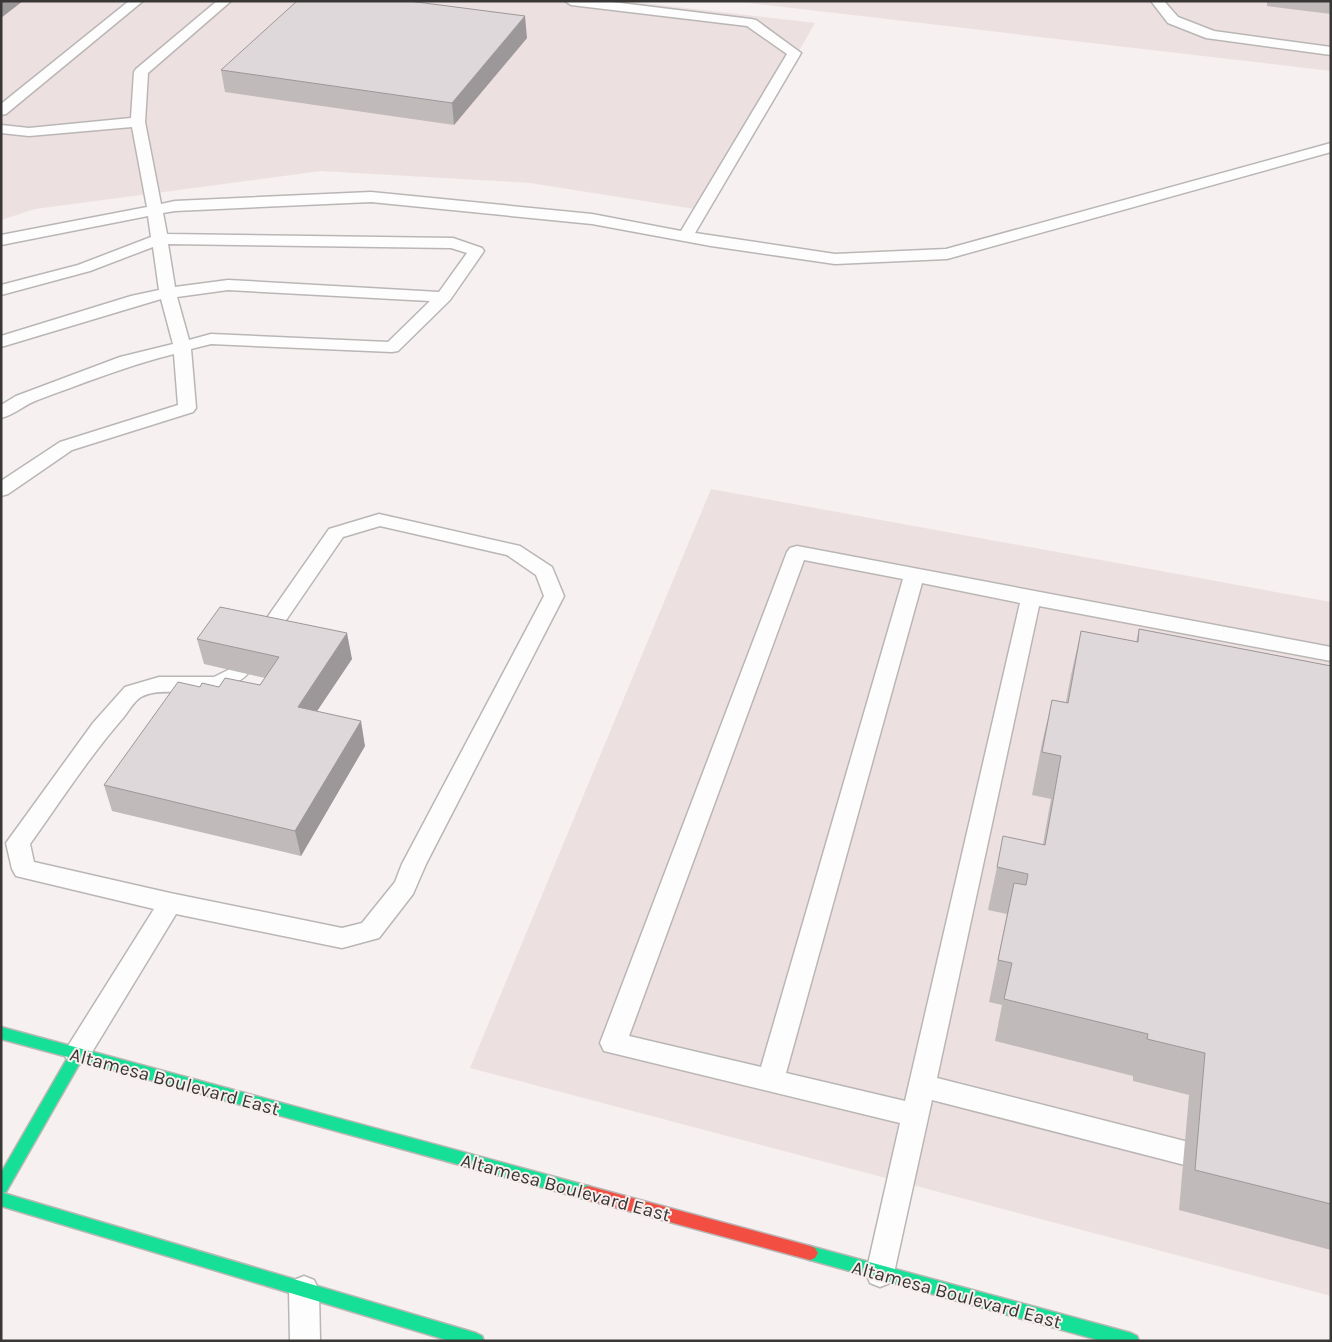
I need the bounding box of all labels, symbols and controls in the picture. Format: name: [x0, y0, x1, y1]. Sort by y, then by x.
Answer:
street label: Altamesa Boulevard East: [68, 1043, 282, 1121]
street label: Altamesa Boulevard East: [459, 1149, 673, 1227]
street label: Altamesa Boulevard East: [850, 1256, 1064, 1334]

